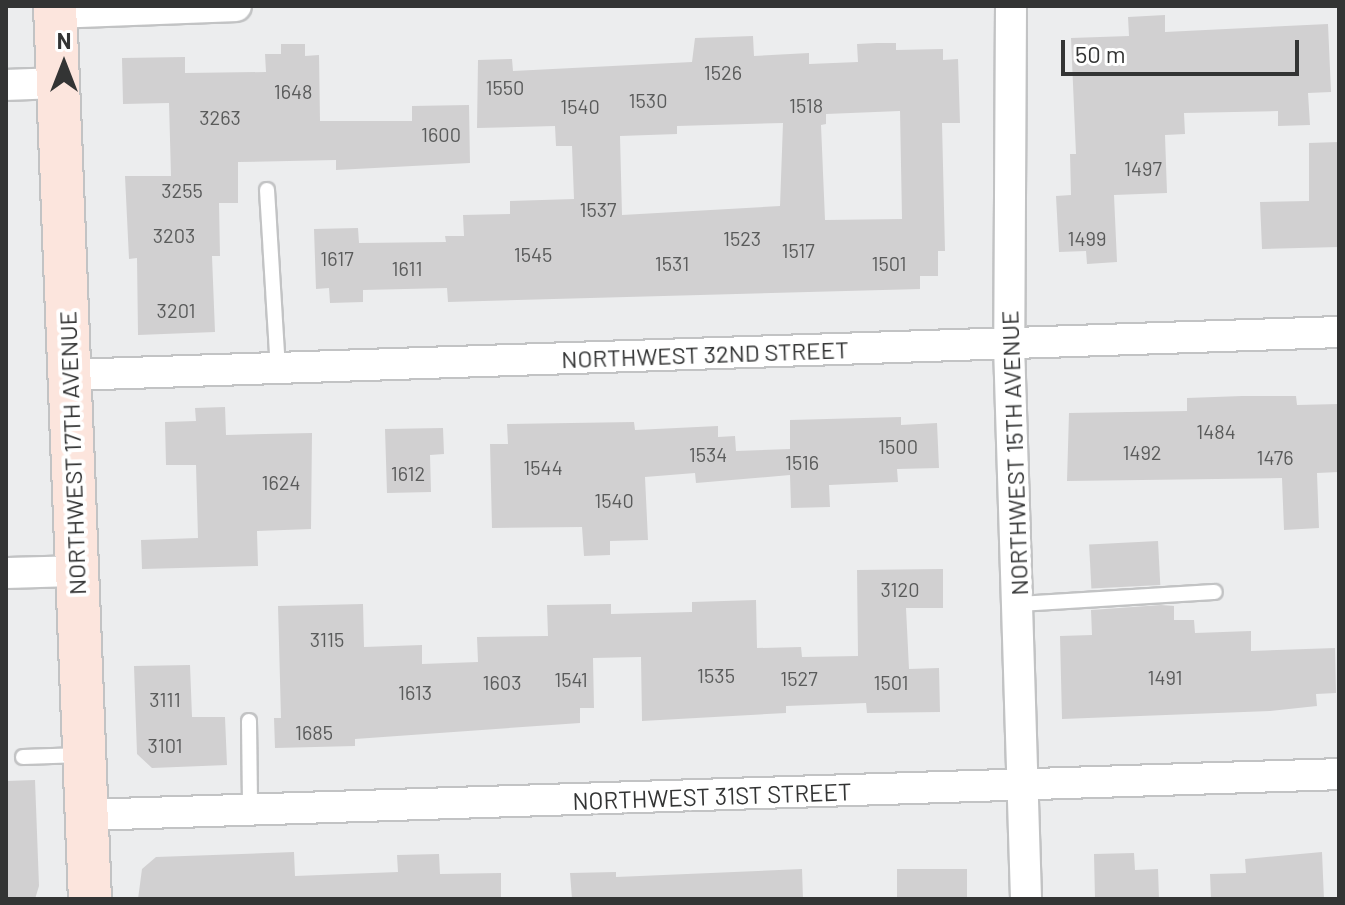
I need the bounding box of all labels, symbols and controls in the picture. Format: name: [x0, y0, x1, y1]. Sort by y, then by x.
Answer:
north arrow: [24, 24, 104, 104]
scale bar: [1065, 24, 1303, 74]
text: N: [57, 27, 71, 53]
text: 50 m: [1075, 39, 1126, 68]
house number: 1526: [704, 60, 742, 84]
house number: 1550: [486, 75, 524, 99]
house number: 1648: [274, 79, 312, 103]
house number: 1530: [629, 88, 667, 112]
house number: 1518: [789, 93, 823, 117]
house number: 1540: [560, 94, 600, 118]
house number: 3263: [199, 105, 241, 129]
house number: 1600: [421, 122, 461, 146]
house number: 1497: [1124, 156, 1162, 180]
house number: 3255: [161, 178, 203, 202]
house number: 1537: [579, 197, 617, 221]
house number: 3203: [153, 223, 195, 247]
house number: 1523: [723, 226, 761, 250]
house number: 1499: [1068, 226, 1106, 250]
house number: 1517: [781, 238, 815, 262]
house number: 1545: [514, 242, 552, 266]
house number: 1617: [320, 246, 354, 270]
house number: 1531: [655, 251, 689, 275]
house number: 1501: [871, 251, 907, 275]
house number: 1611: [392, 256, 422, 280]
house number: 3201: [157, 298, 195, 322]
street label: NORTHWEST 17TH AVENUE: [53, 310, 91, 596]
street label: NORTHWEST 15TH AVENUE: [995, 310, 1033, 596]
street label: NORTHWEST 32ND STREET: [561, 335, 849, 373]
house number: 1484: [1196, 419, 1236, 443]
house number: 1500: [878, 434, 918, 458]
house number: 1492: [1122, 440, 1162, 464]
house number: 1534: [689, 442, 727, 466]
house number: 1476: [1256, 445, 1294, 469]
house number: 1516: [785, 450, 819, 474]
house number: 1544: [523, 455, 563, 479]
house number: 1612: [391, 461, 425, 485]
house number: 1624: [261, 470, 301, 494]
house number: 1540: [594, 488, 634, 512]
house number: 3120: [880, 577, 920, 601]
house number: 3115: [310, 627, 344, 651]
house number: 1535: [697, 663, 735, 687]
house number: 1491: [1147, 665, 1183, 689]
house number: 1527: [780, 666, 818, 690]
house number: 1541: [554, 667, 588, 691]
house number: 1603: [483, 670, 521, 694]
house number: 1501: [873, 670, 909, 694]
house number: 1613: [398, 680, 432, 704]
house number: 3111: [149, 687, 181, 711]
house number: 1685: [295, 720, 333, 744]
house number: 3101: [148, 733, 182, 757]
street label: NORTHWEST 31ST STREET: [572, 777, 852, 815]

